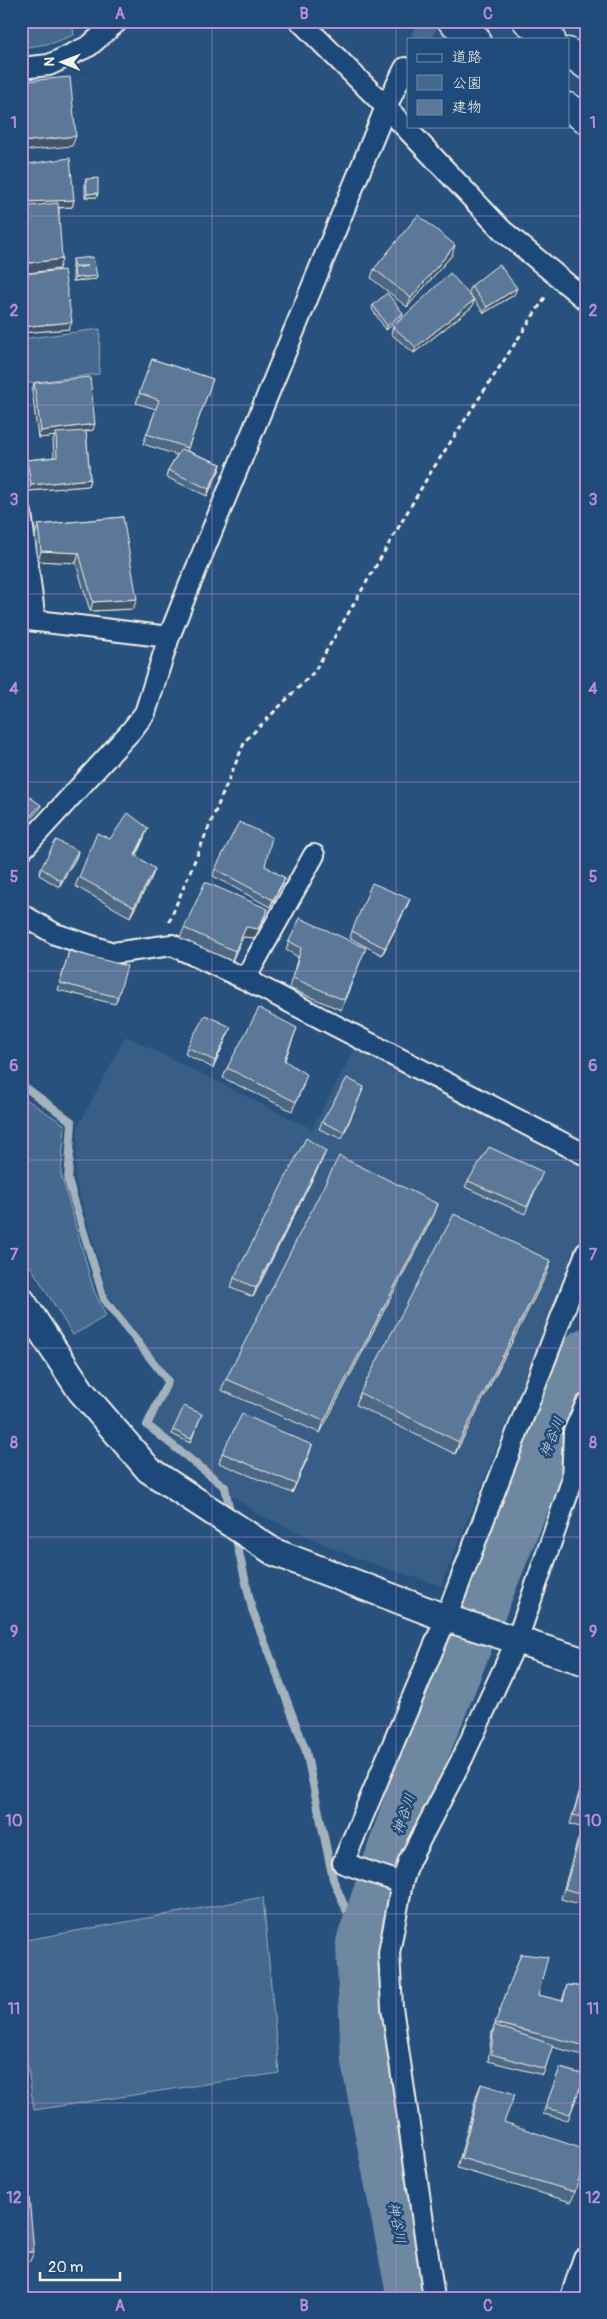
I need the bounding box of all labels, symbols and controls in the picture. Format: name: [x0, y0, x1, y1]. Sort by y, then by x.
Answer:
text: A: [115, 4, 126, 24]
text: B: [299, 4, 309, 24]
text: C: [483, 4, 493, 24]
north arrow: [38, 38, 88, 88]
legend: [407, 38, 570, 128]
text: 道路: [452, 48, 482, 67]
text: N: [41, 57, 58, 67]
text: 公園: [452, 74, 482, 93]
text: 建物: [452, 98, 482, 117]
text: 1: [11, 113, 17, 133]
text: 1: [590, 113, 596, 133]
text: 2: [10, 301, 19, 321]
text: 2: [589, 301, 598, 321]
text: 3: [10, 490, 19, 510]
text: 3: [589, 490, 598, 510]
text: 4: [9, 679, 19, 699]
text: 4: [588, 679, 598, 699]
text: 5: [10, 867, 19, 887]
text: 5: [589, 867, 598, 887]
text: 6: [9, 1056, 19, 1076]
text: 6: [588, 1056, 598, 1076]
text: 7: [10, 1245, 19, 1265]
text: 7: [589, 1245, 598, 1265]
water label: 神谷川: [536, 1414, 568, 1460]
text: 8: [10, 1433, 18, 1453]
text: 8: [589, 1433, 597, 1453]
text: 9: [10, 1622, 18, 1642]
text: 9: [589, 1622, 597, 1642]
water label: 神谷川: [389, 1791, 419, 1837]
text: 10: [5, 1811, 23, 1831]
text: 10: [584, 1811, 602, 1831]
text: 11: [8, 1999, 20, 2019]
text: 11: [587, 1999, 599, 2019]
text: 12: [6, 2188, 22, 2208]
text: 12: [585, 2188, 601, 2208]
water label: 神谷川: [385, 2201, 409, 2245]
scale bar: [40, 2249, 120, 2281]
text: 20 m: [48, 2258, 83, 2277]
text: A: [115, 2296, 126, 2316]
text: B: [299, 2296, 309, 2316]
text: C: [483, 2296, 493, 2316]

